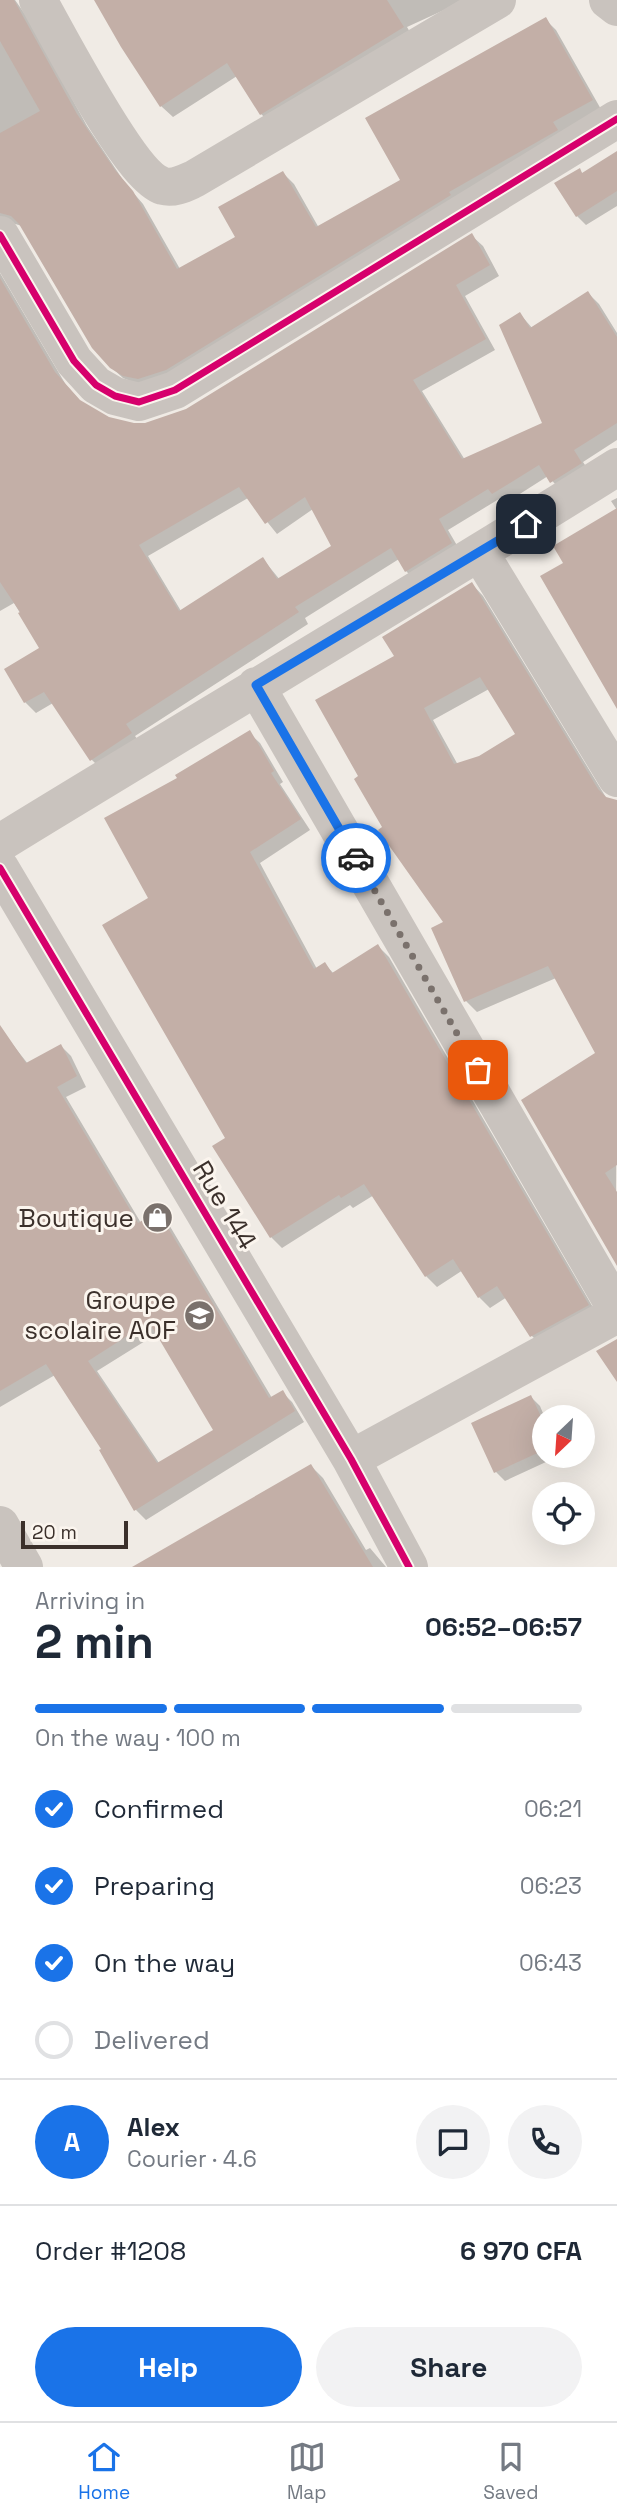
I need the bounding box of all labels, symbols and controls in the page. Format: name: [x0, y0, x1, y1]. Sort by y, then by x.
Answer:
pin: [496, 494, 556, 554]
icon: home: [507, 505, 545, 543]
courier: [321, 823, 391, 893]
icon: car: [337, 839, 375, 877]
pin: [448, 1040, 508, 1100]
icon: bag: [459, 1051, 497, 1089]
street label: Rue 144: [185, 1154, 265, 1256]
place label: Boutique: [18, 1201, 134, 1235]
shop icon: Boutique: [140, 1201, 174, 1235]
place label: Groupe scolaire AOF: [24, 1283, 176, 1347]
school or university icon: Groupe scolaire AOF: [182, 1298, 216, 1332]
north arrow: [532, 1405, 595, 1468]
map controls: [532, 1405, 595, 1545]
button: locate: [532, 1482, 595, 1545]
scale bar: [21, 1518, 128, 1550]
text: 20 m: [32, 1520, 77, 1545]
text: Arriving in: [35, 1586, 145, 1616]
text: 06:52–06:57: [425, 1610, 582, 1644]
text: 2 min: [35, 1613, 154, 1671]
text: On the way · 100 m: [35, 1723, 241, 1753]
icon: check: [35, 1790, 73, 1828]
text: Confirmed: [94, 1792, 224, 1826]
text: 06:21: [524, 1794, 582, 1824]
icon: check: [35, 1867, 73, 1905]
text: Preparing: [94, 1869, 215, 1903]
text: 06:23: [520, 1871, 582, 1901]
icon: check: [35, 1944, 73, 1982]
text: On the way: [94, 1946, 235, 1980]
text: 06:43: [519, 1948, 582, 1978]
text: Delivered: [94, 2023, 210, 2057]
button: chat: [416, 2105, 490, 2179]
button: phone: [508, 2105, 582, 2179]
text: Alex: [127, 2110, 180, 2144]
text: A: [64, 2125, 80, 2159]
text: Courier · 4.6: [127, 2144, 257, 2174]
text: Order #1208: [35, 2234, 186, 2268]
text: 6 970 CFA: [460, 2234, 582, 2268]
button: Help: [35, 2327, 302, 2407]
button: Share: [316, 2327, 582, 2407]
tab: Home: [78, 2438, 130, 2505]
tab: Map: [287, 2438, 326, 2505]
tab: Saved: [483, 2438, 539, 2505]

